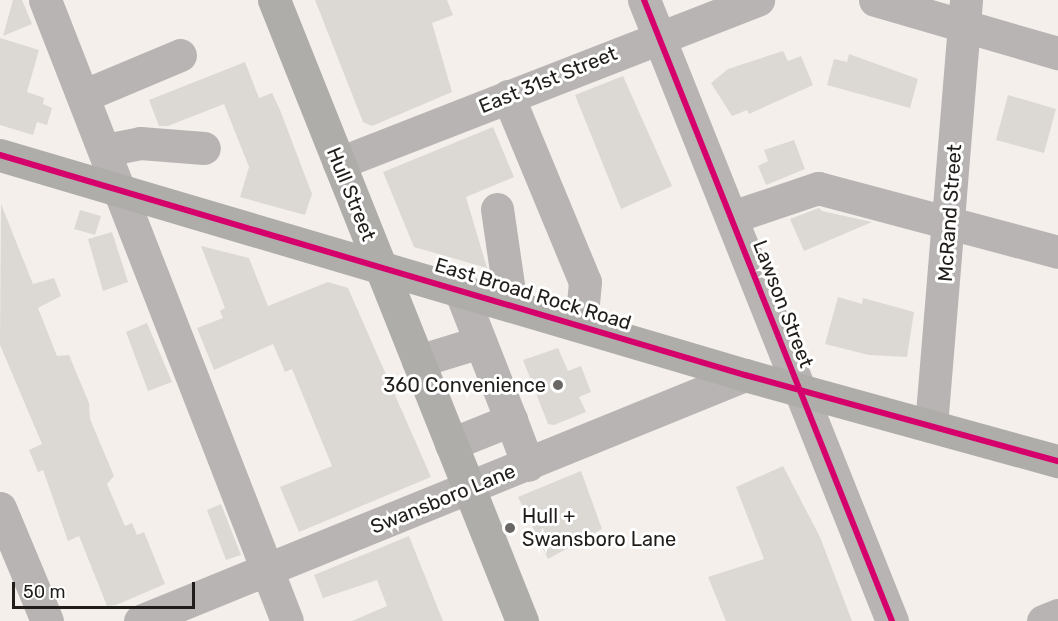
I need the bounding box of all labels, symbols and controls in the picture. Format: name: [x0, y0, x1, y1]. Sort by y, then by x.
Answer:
street label: East 31st Street: [475, 41, 621, 119]
street label: McRand Street: [933, 143, 967, 283]
street label: Hull Street: [321, 144, 381, 244]
street label: Lawson Street: [748, 237, 818, 371]
street label: East Broad Rock Road: [432, 253, 634, 335]
place label: 360 Convenience: [383, 373, 546, 397]
marker: 360 Convenience: [551, 378, 565, 392]
street label: Swansboro Lane: [367, 459, 519, 539]
place label: Hull + Swansboro Lane: [522, 504, 676, 551]
marker: Hull + Swansboro Lane: [503, 521, 517, 535]
scale bar: [15, 570, 198, 608]
text: 50 m: [23, 581, 66, 603]

